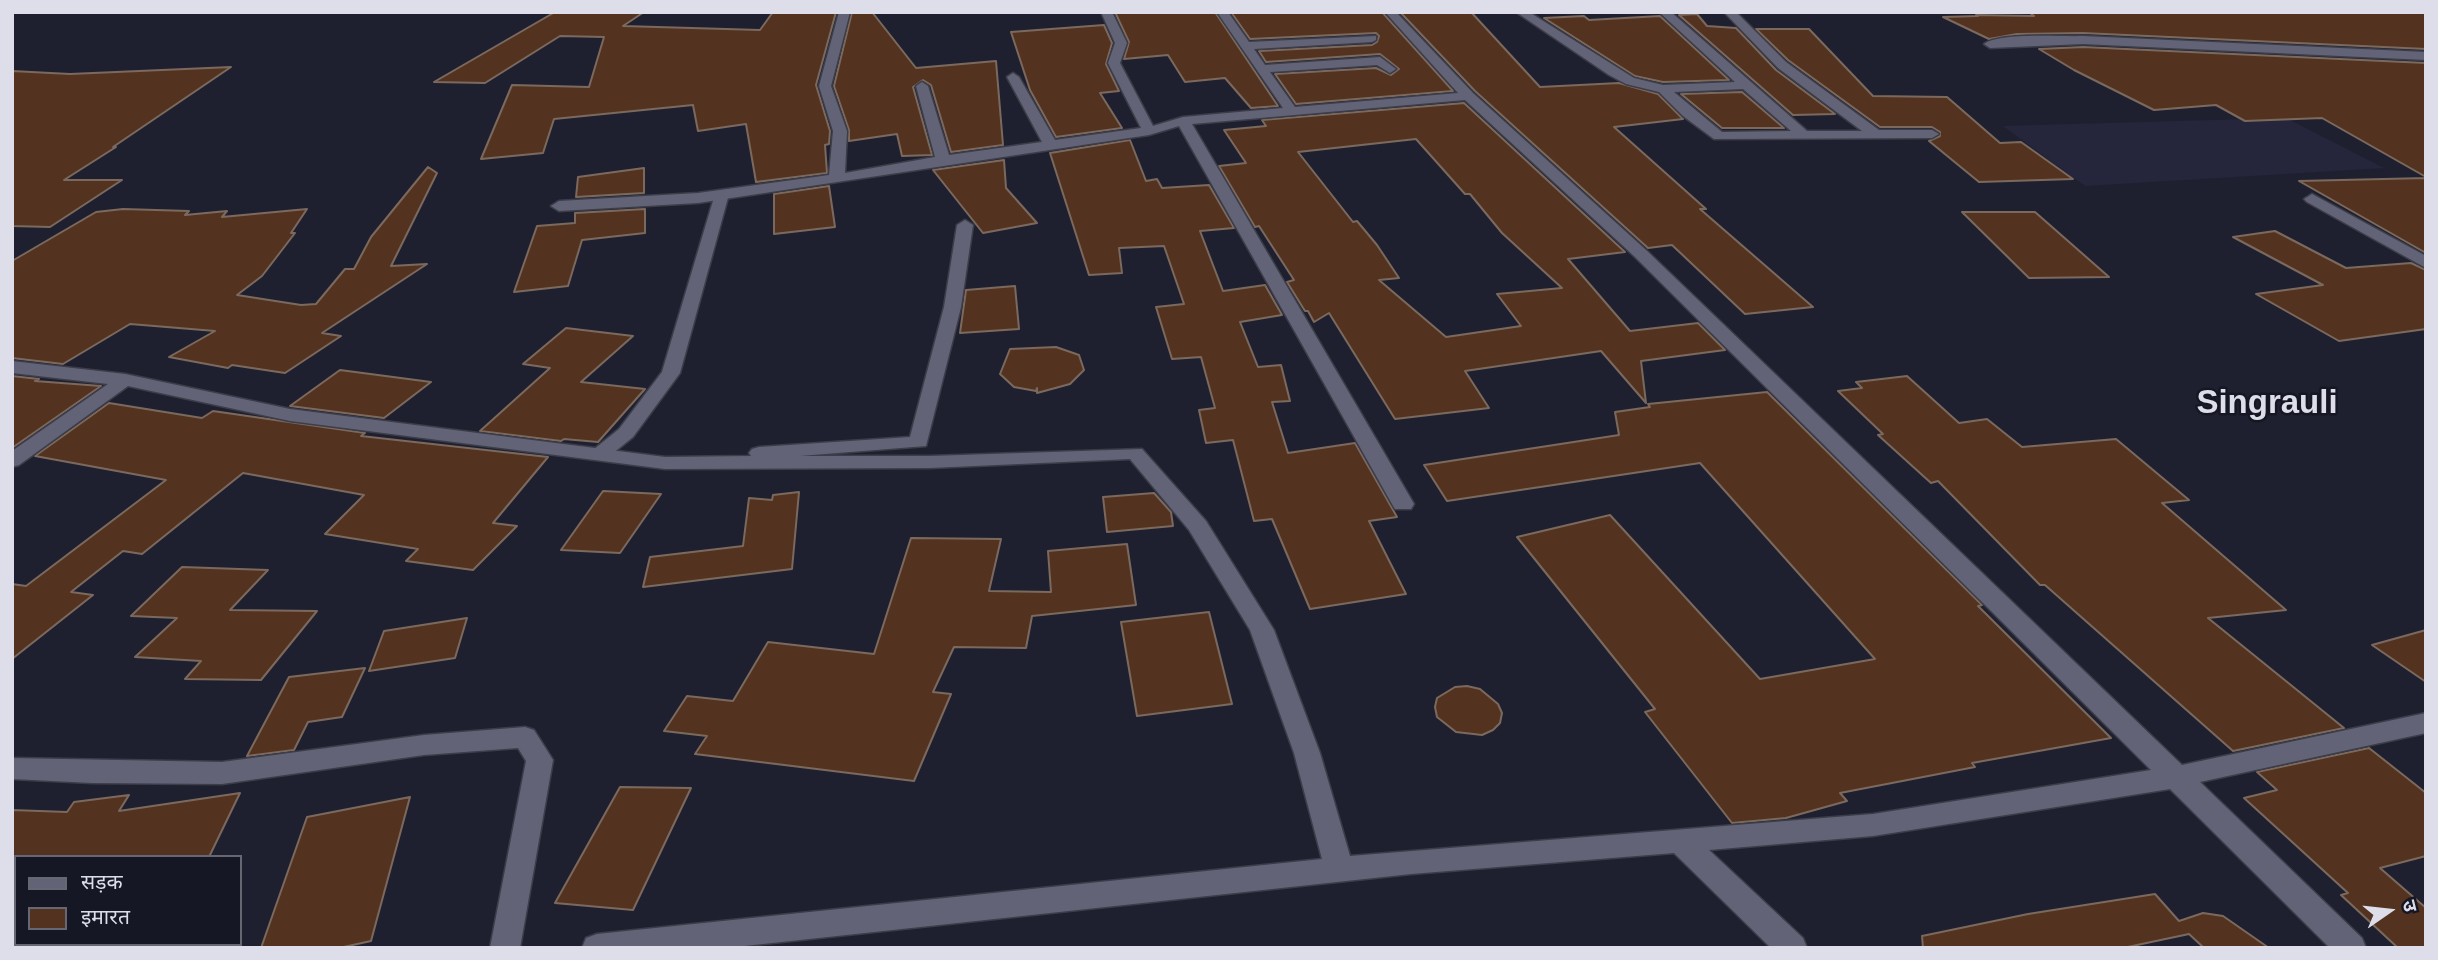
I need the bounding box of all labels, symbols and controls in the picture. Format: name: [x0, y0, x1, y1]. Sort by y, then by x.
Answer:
district label: Singrauli: [2196, 384, 2338, 424]
legend: [14, 855, 242, 946]
text: सड़क: [81, 870, 123, 893]
north arrow: [2354, 876, 2424, 946]
text: उ: [2398, 898, 2421, 914]
text: इमारत: [81, 905, 130, 928]

